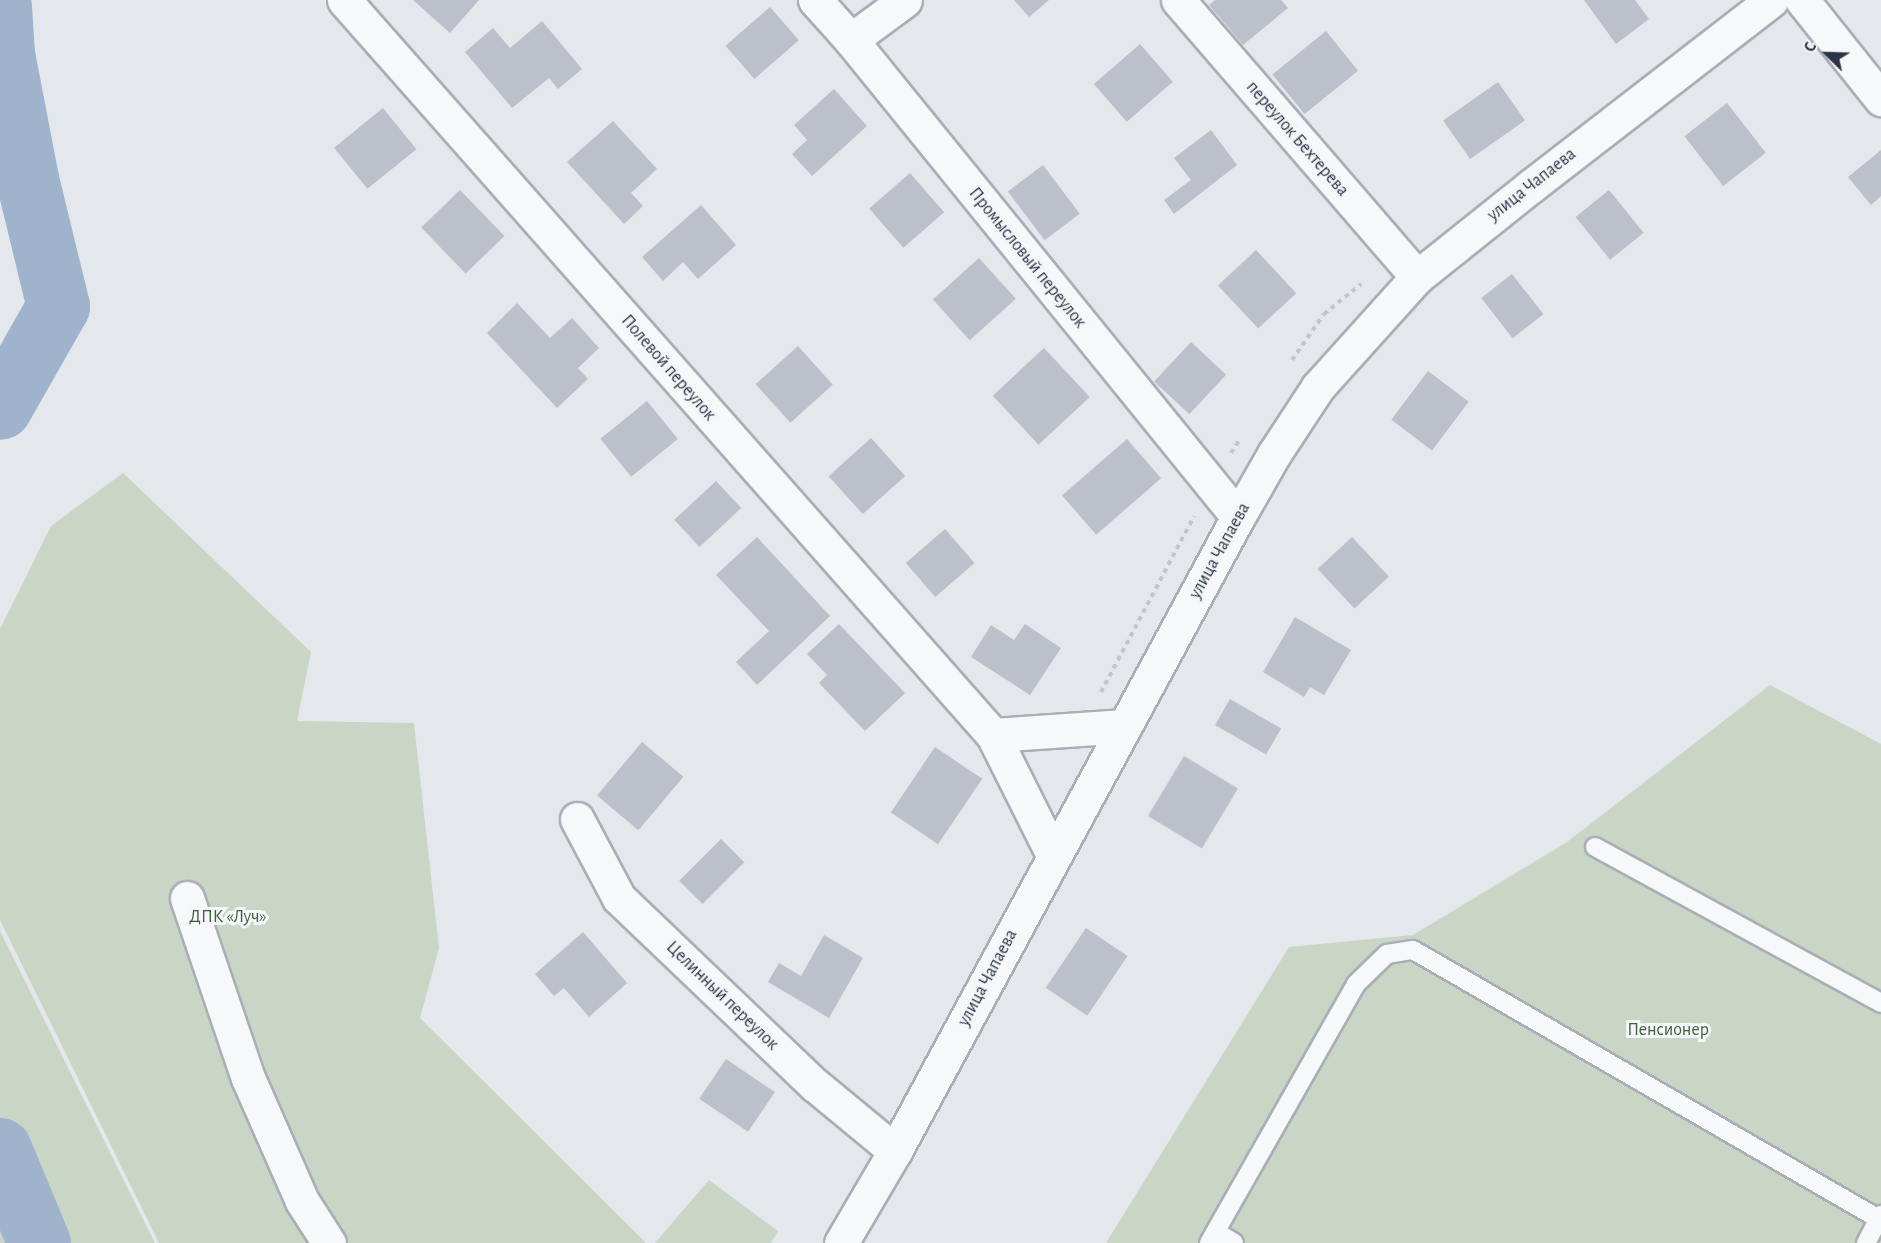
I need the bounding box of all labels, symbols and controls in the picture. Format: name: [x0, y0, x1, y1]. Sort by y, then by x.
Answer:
north arrow: [1797, 24, 1857, 84]
text: С: [1801, 40, 1820, 54]
street label: переулок Бехтерева: [1241, 77, 1353, 201]
street label: улица Чапаева: [1483, 144, 1581, 226]
street label: Промысловый переулок: [964, 183, 1090, 333]
street label: Полевой переулок: [616, 310, 720, 426]
street label: улица Чапаева: [1185, 499, 1255, 603]
park label: ДПК «Луч»: [189, 906, 267, 928]
street label: улица Чапаева: [953, 926, 1023, 1030]
street label: Целинный переулок: [661, 937, 783, 1055]
park label: Пенсионер: [1627, 1019, 1709, 1041]

